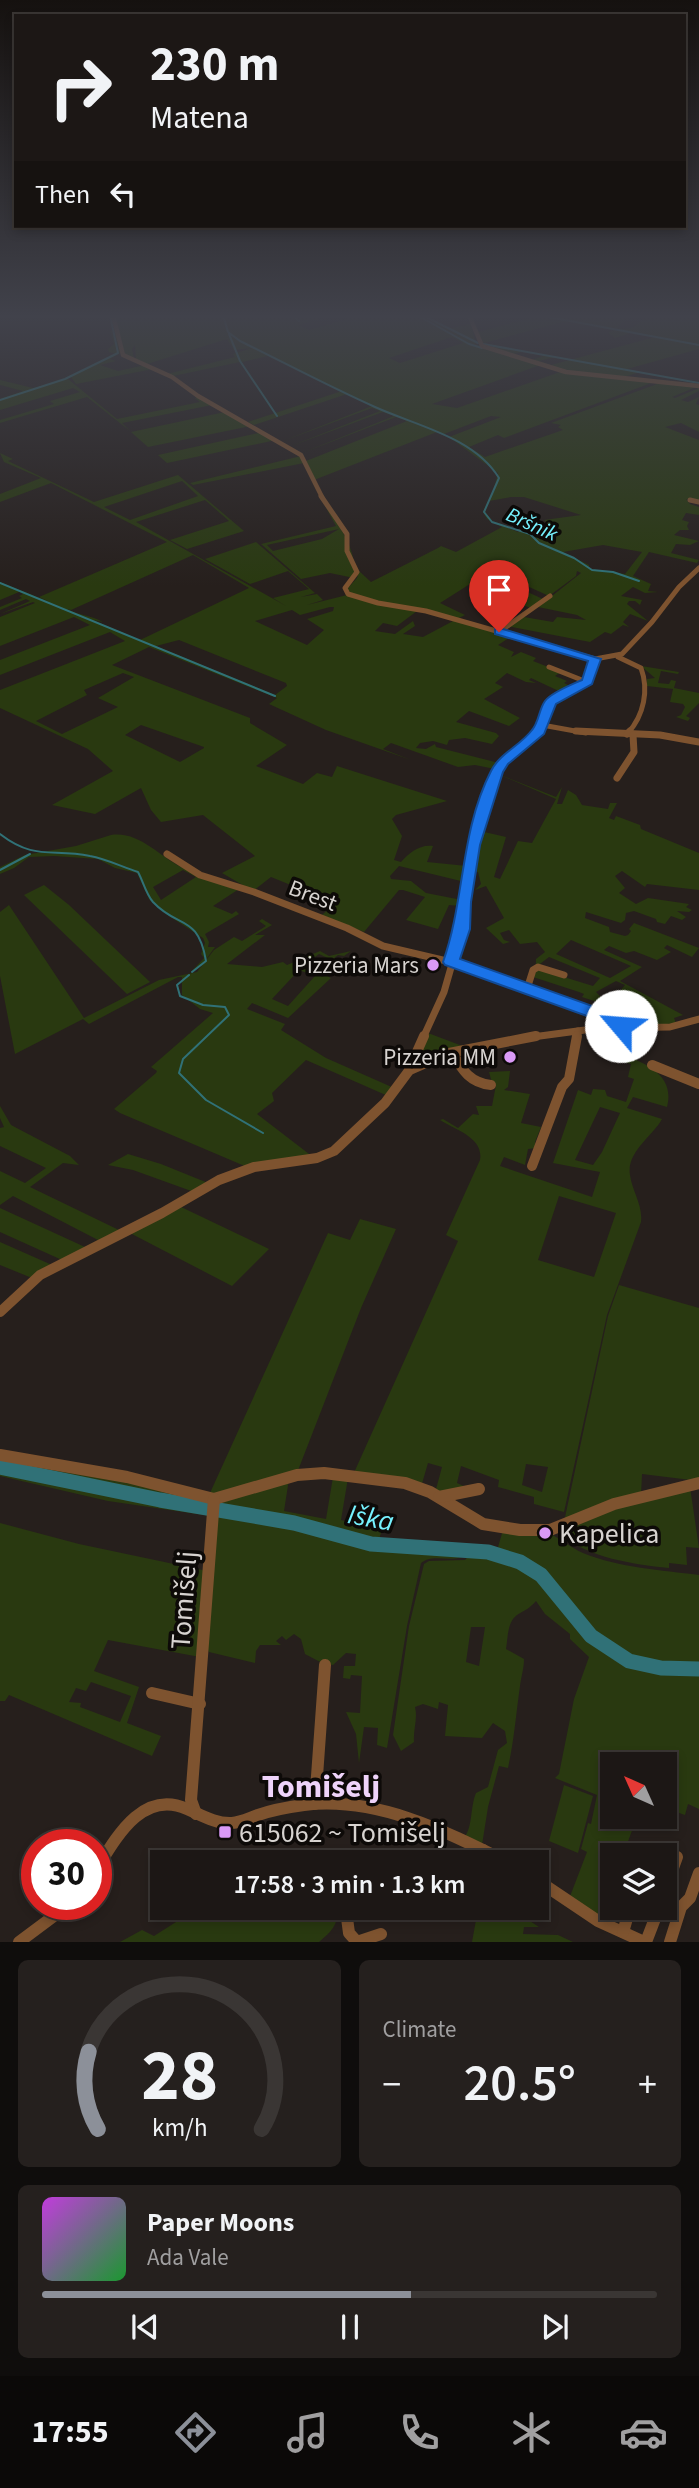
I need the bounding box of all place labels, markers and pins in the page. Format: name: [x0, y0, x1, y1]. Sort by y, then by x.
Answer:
pin: [469, 560, 529, 632]
place label: Pizzeria Mars: [294, 949, 419, 982]
marker: Pizzeria Mars: [425, 957, 441, 973]
place label: Pizzeria MM: [383, 1041, 496, 1074]
marker: Pizzeria MM: [502, 1049, 518, 1065]
place label: Kapelica: [559, 1514, 659, 1554]
marker: Kapelica: [537, 1525, 553, 1541]
place label: 615062 ~ Tomišelj: [239, 1813, 446, 1853]
marker: 615062 ~ Tomišelj: [217, 1824, 233, 1840]

